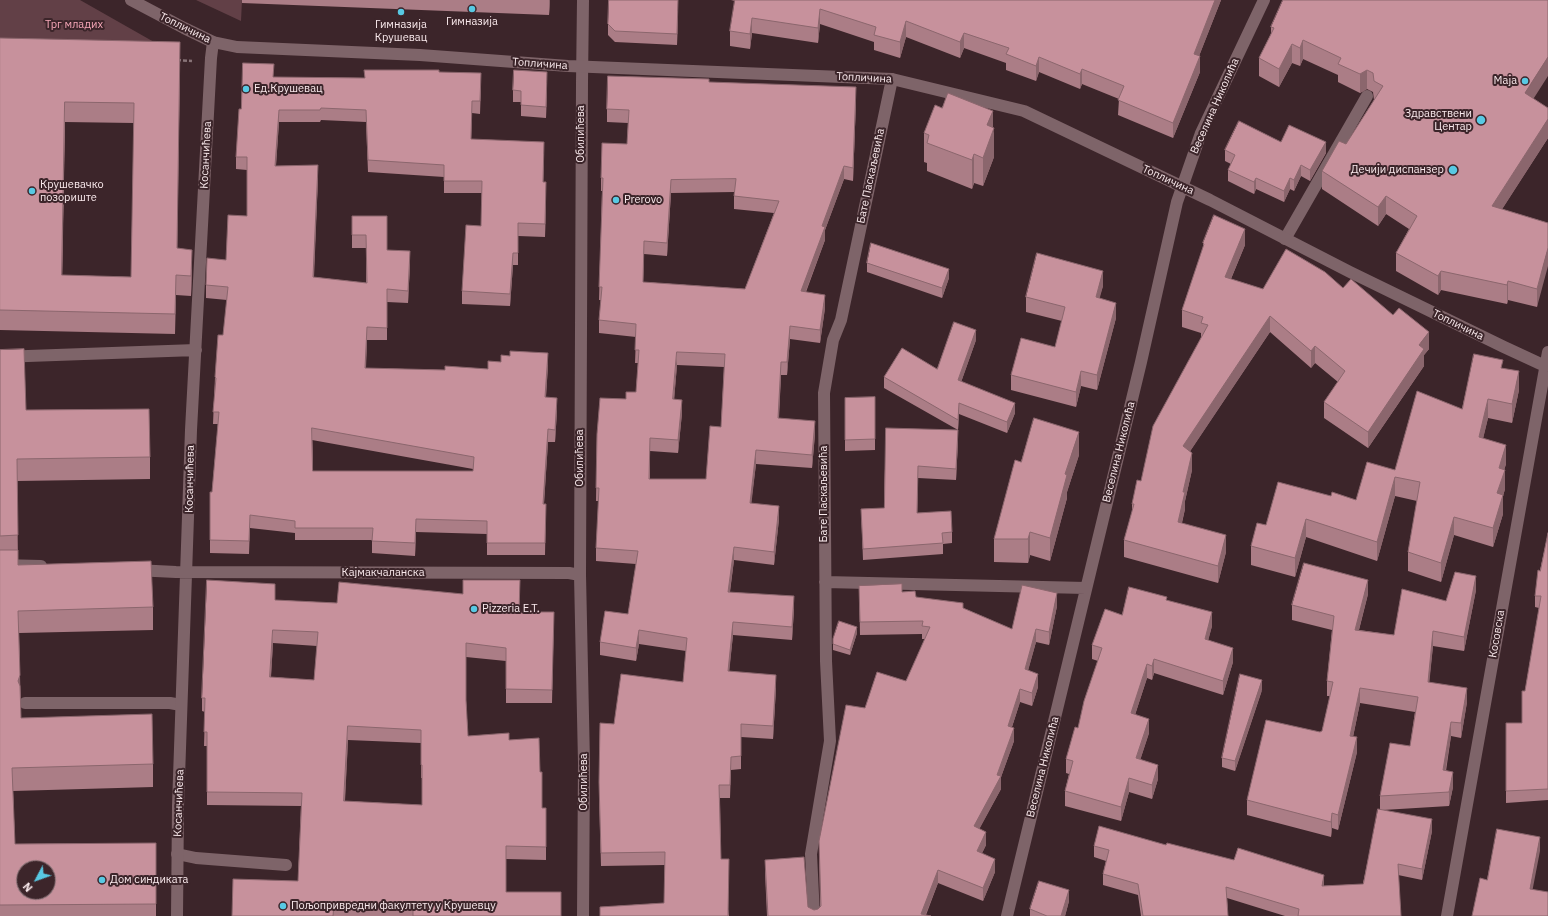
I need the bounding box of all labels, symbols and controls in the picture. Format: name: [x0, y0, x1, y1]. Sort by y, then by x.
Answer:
marker: Гимназија: [467, 4, 477, 14]
marker: Гимназија Крушевац: [396, 7, 406, 17]
street label: Топличина: [157, 10, 213, 46]
place label: Гимназија: [446, 15, 498, 29]
park label: Трг младих: [45, 18, 103, 32]
place label: Гимназија Крушевац: [375, 18, 427, 44]
street label: Топличина: [512, 55, 568, 73]
street label: Веселина Николића: [1188, 56, 1242, 156]
street label: Топличина: [836, 70, 892, 86]
place label: Маја: [1494, 74, 1517, 88]
marker: Маја: [1520, 76, 1530, 86]
place label: Ед.Крушевац: [254, 82, 323, 96]
marker: Ед.Крушевац: [241, 84, 251, 94]
street label: Обилићева: [574, 105, 588, 163]
place label: Здравствени Центар: [1405, 107, 1472, 133]
marker: Здравствени Центар: [1475, 114, 1487, 126]
street label: Косанчићева: [198, 121, 214, 189]
street label: Бате Паскаљевића: [854, 127, 888, 225]
street label: Топличина: [1140, 162, 1196, 198]
place label: Дечији диспанзер: [1351, 163, 1444, 177]
marker: Дечији диспанзер: [1447, 164, 1459, 176]
place label: Крушевачко позориште: [40, 178, 104, 204]
marker: Крушевачко позориште: [27, 186, 37, 196]
place label: Prerovo: [624, 193, 662, 207]
marker: Prerovo: [611, 195, 621, 205]
street label: Топличина: [1430, 307, 1486, 343]
street label: Веселина Николића: [1100, 400, 1138, 504]
street label: Обилићева: [573, 429, 587, 487]
street label: Косанчићева: [183, 445, 197, 513]
street label: Бате Паскаљевића: [817, 446, 831, 542]
street label: Кајмакчаланска: [341, 566, 425, 580]
place label: Pizzeria E.T.: [482, 602, 540, 616]
marker: Pizzeria E.T.: [469, 604, 479, 614]
street label: Косовска: [1486, 609, 1508, 659]
street label: Веселина Николића: [1024, 715, 1062, 819]
street label: Обилићева: [577, 753, 591, 811]
street label: Косанчићева: [171, 769, 187, 837]
north arrow: [16, 860, 56, 900]
place label: Дом синдиката: [110, 873, 188, 887]
marker: Дом синдиката: [97, 875, 107, 885]
text: N: [20, 880, 36, 895]
place label: Пољопривредни факултету у Крушевцу: [291, 899, 496, 913]
marker: Пољопривредни факултету у Крушевцу: [278, 901, 288, 911]

